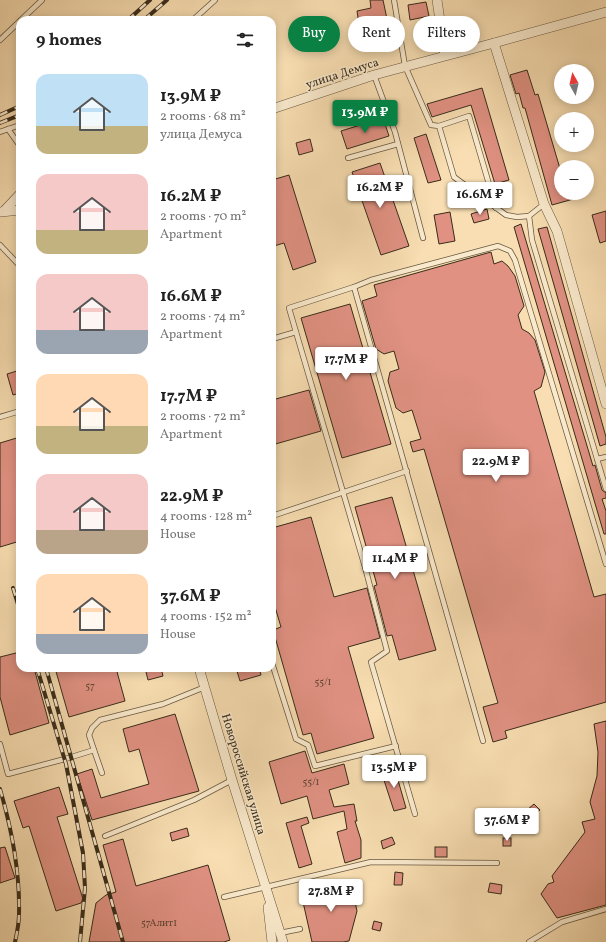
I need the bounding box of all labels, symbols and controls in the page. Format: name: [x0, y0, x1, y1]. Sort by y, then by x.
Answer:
chip: Buy: [288, 16, 340, 52]
chip: Rent: [348, 16, 405, 52]
chip: Filters: [413, 16, 480, 52]
text: 9 homes: [36, 29, 102, 52]
icon: filters: [234, 29, 256, 51]
street label: улица Демуса: [304, 55, 381, 93]
north arrow: [554, 64, 594, 104]
map controls: [554, 64, 594, 200]
text: 13.9M ₽: [160, 85, 221, 108]
icon: home: [68, 90, 116, 138]
pin: 13.9M ₽: [328, 100, 402, 134]
text: 13.9M ₽: [342, 104, 388, 122]
text: 2 rooms · 68 m²: [160, 108, 246, 126]
button: +: [554, 112, 594, 152]
text: улица Демуса: [160, 126, 242, 144]
button: −: [554, 160, 594, 200]
pin: 16.2M ₽: [343, 175, 417, 209]
text: 16.2M ₽: [357, 179, 403, 197]
pin: 16.6M ₽: [443, 182, 517, 216]
text: 16.2M ₽: [160, 185, 221, 208]
text: 16.6M ₽: [456, 186, 504, 204]
icon: home: [68, 190, 116, 238]
text: 2 rooms · 70 m²: [160, 208, 246, 226]
text: Apartment: [160, 226, 223, 244]
text: 16.6M ₽: [160, 285, 222, 308]
icon: home: [68, 290, 116, 338]
text: 2 rooms · 74 m²: [160, 308, 245, 326]
text: Apartment: [160, 326, 223, 344]
pin: 17.7M ₽: [309, 347, 383, 381]
text: 17.7M ₽: [324, 351, 368, 369]
text: 17.7M ₽: [160, 385, 217, 408]
icon: home: [68, 390, 116, 438]
text: 2 rooms · 72 m²: [160, 408, 246, 426]
text: Apartment: [160, 426, 223, 444]
pin: 22.9M ₽: [459, 449, 533, 483]
text: 22.9M ₽: [472, 453, 520, 471]
text: 22.9M ₽: [160, 485, 223, 508]
icon: home: [68, 490, 116, 538]
text: 4 rooms · 128 m²: [160, 508, 252, 526]
text: House: [160, 526, 196, 544]
pin: 11.4M ₽: [358, 546, 432, 580]
text: 11.4M ₽: [372, 550, 418, 568]
text: 37.6M ₽: [160, 585, 221, 608]
icon: home: [68, 590, 116, 638]
text: 4 rooms · 152 m²: [160, 608, 252, 626]
text: House: [160, 626, 196, 644]
house number: 55/1: [315, 675, 332, 689]
house number: 57: [85, 679, 95, 693]
street label: Новороссийская улица: [217, 712, 269, 837]
pin: 13.5M ₽: [357, 755, 431, 789]
text: 13.5M ₽: [371, 759, 417, 777]
house number: 55/1: [303, 775, 320, 789]
pin: 37.6M ₽: [470, 808, 544, 842]
text: 37.6M ₽: [484, 812, 530, 830]
pin: 27.8M ₽: [294, 879, 368, 913]
text: 27.8M ₽: [308, 883, 354, 901]
house number: 57Алит1: [141, 916, 177, 930]

